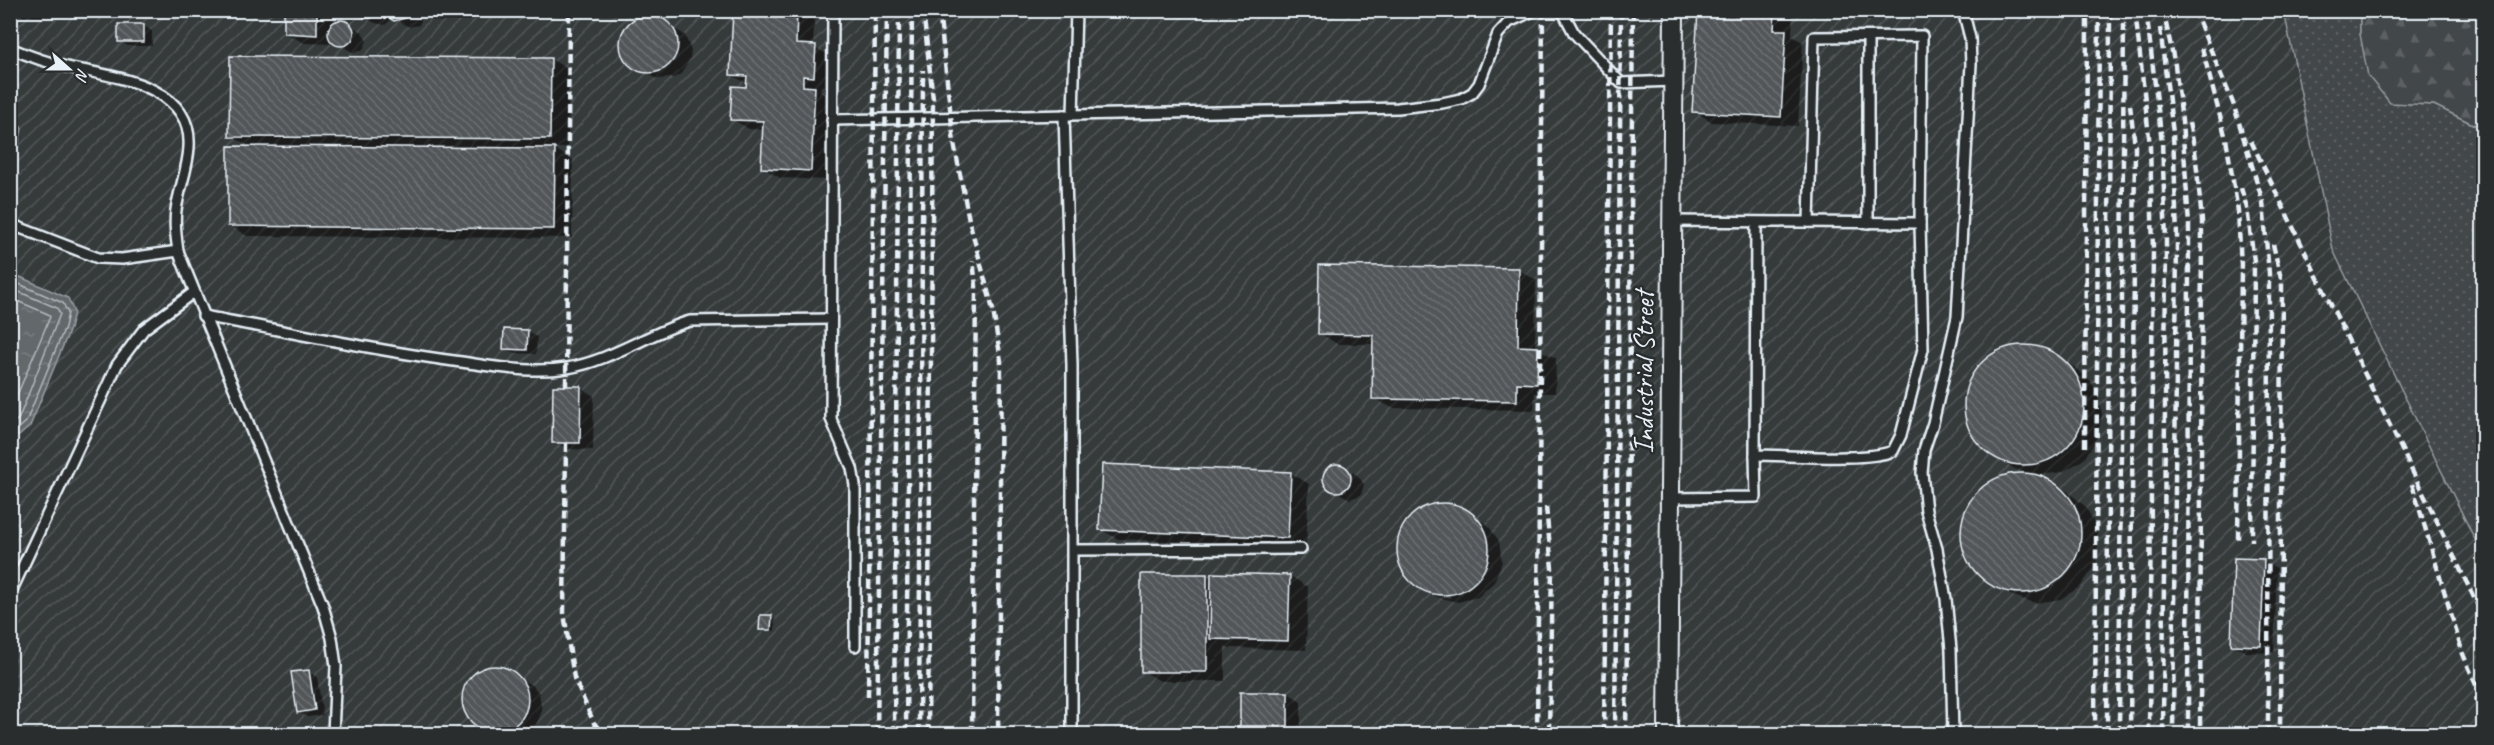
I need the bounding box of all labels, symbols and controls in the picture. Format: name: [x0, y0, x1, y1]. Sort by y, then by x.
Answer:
north arrow: [39, 39, 99, 99]
text: N: [70, 66, 93, 85]
street label: Industrial Street: [1626, 287, 1661, 454]

